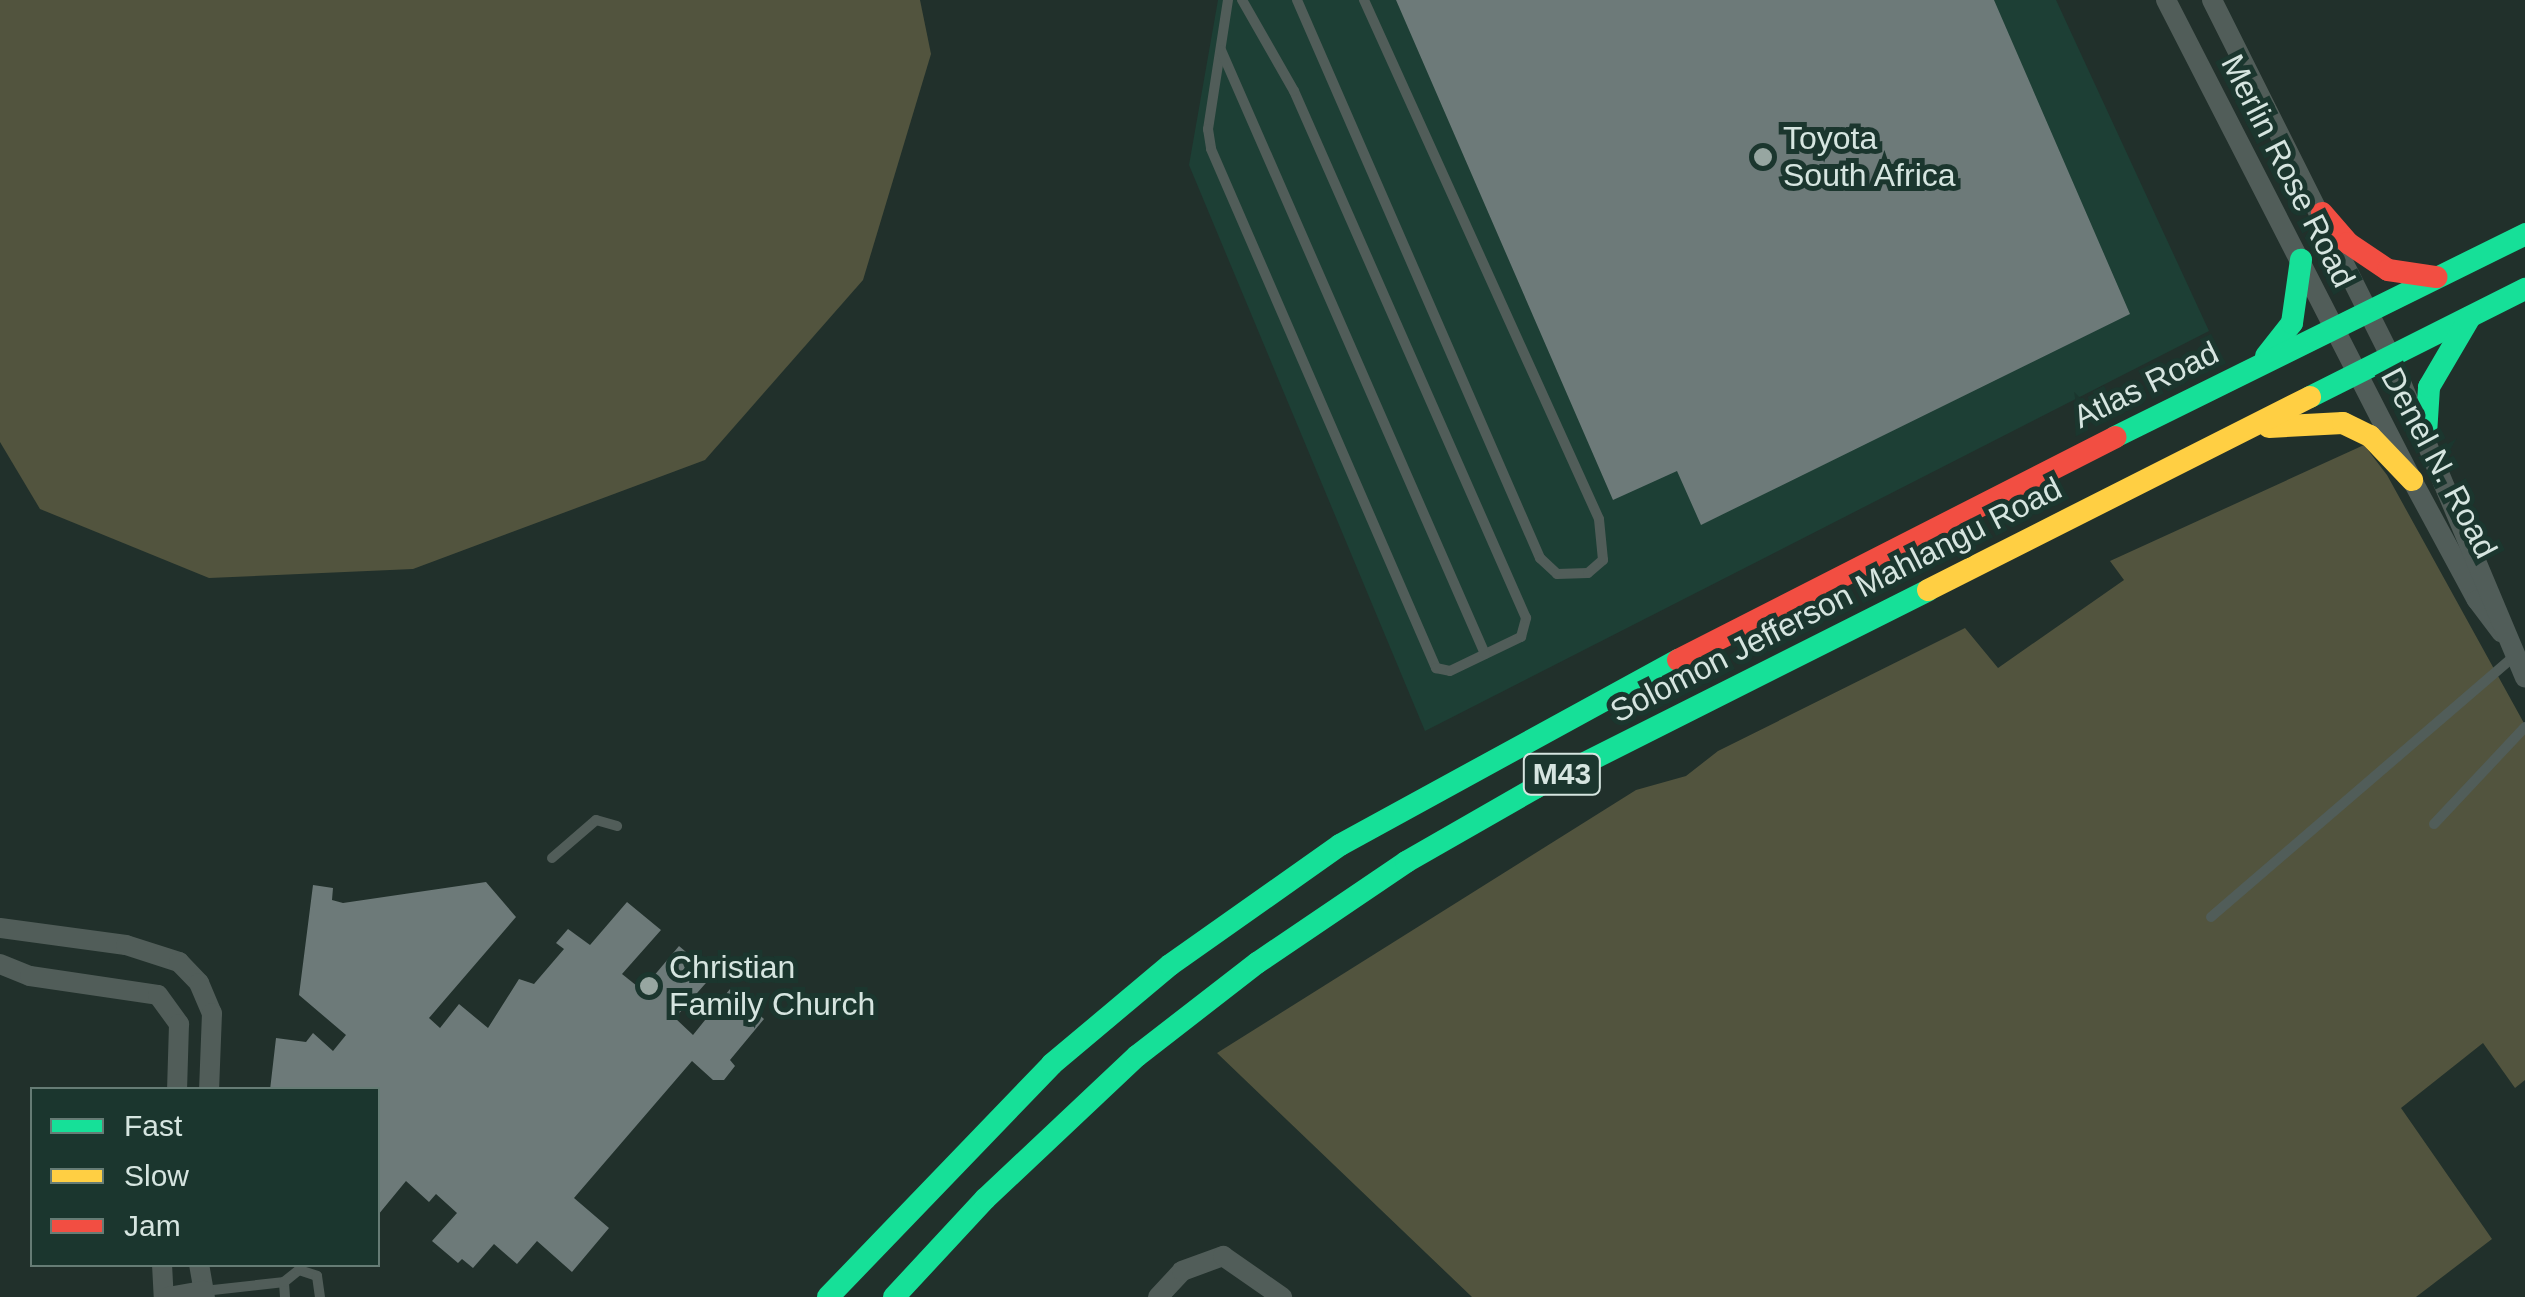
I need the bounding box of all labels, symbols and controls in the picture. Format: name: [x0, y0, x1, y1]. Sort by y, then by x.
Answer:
street label: Merlin Rose Road: [2213, 48, 2363, 294]
place label: Toyota South Africa: [1783, 120, 1957, 195]
marker: Toyota South Africa: [1752, 146, 1774, 168]
street label: Atlas Road: [2067, 333, 2225, 437]
street label: Denel N. Road: [2373, 361, 2505, 565]
street label: Solomon Jefferson Mahlangu Road: [1604, 469, 2068, 731]
road number: M43: [1522, 749, 1602, 799]
place label: Christian Family Church: [669, 949, 875, 1024]
marker: Christian Family Church: [638, 975, 660, 997]
legend: [30, 1087, 380, 1267]
text: Fast: [124, 1109, 182, 1142]
text: Slow: [124, 1159, 189, 1192]
text: Jam: [124, 1209, 181, 1242]

